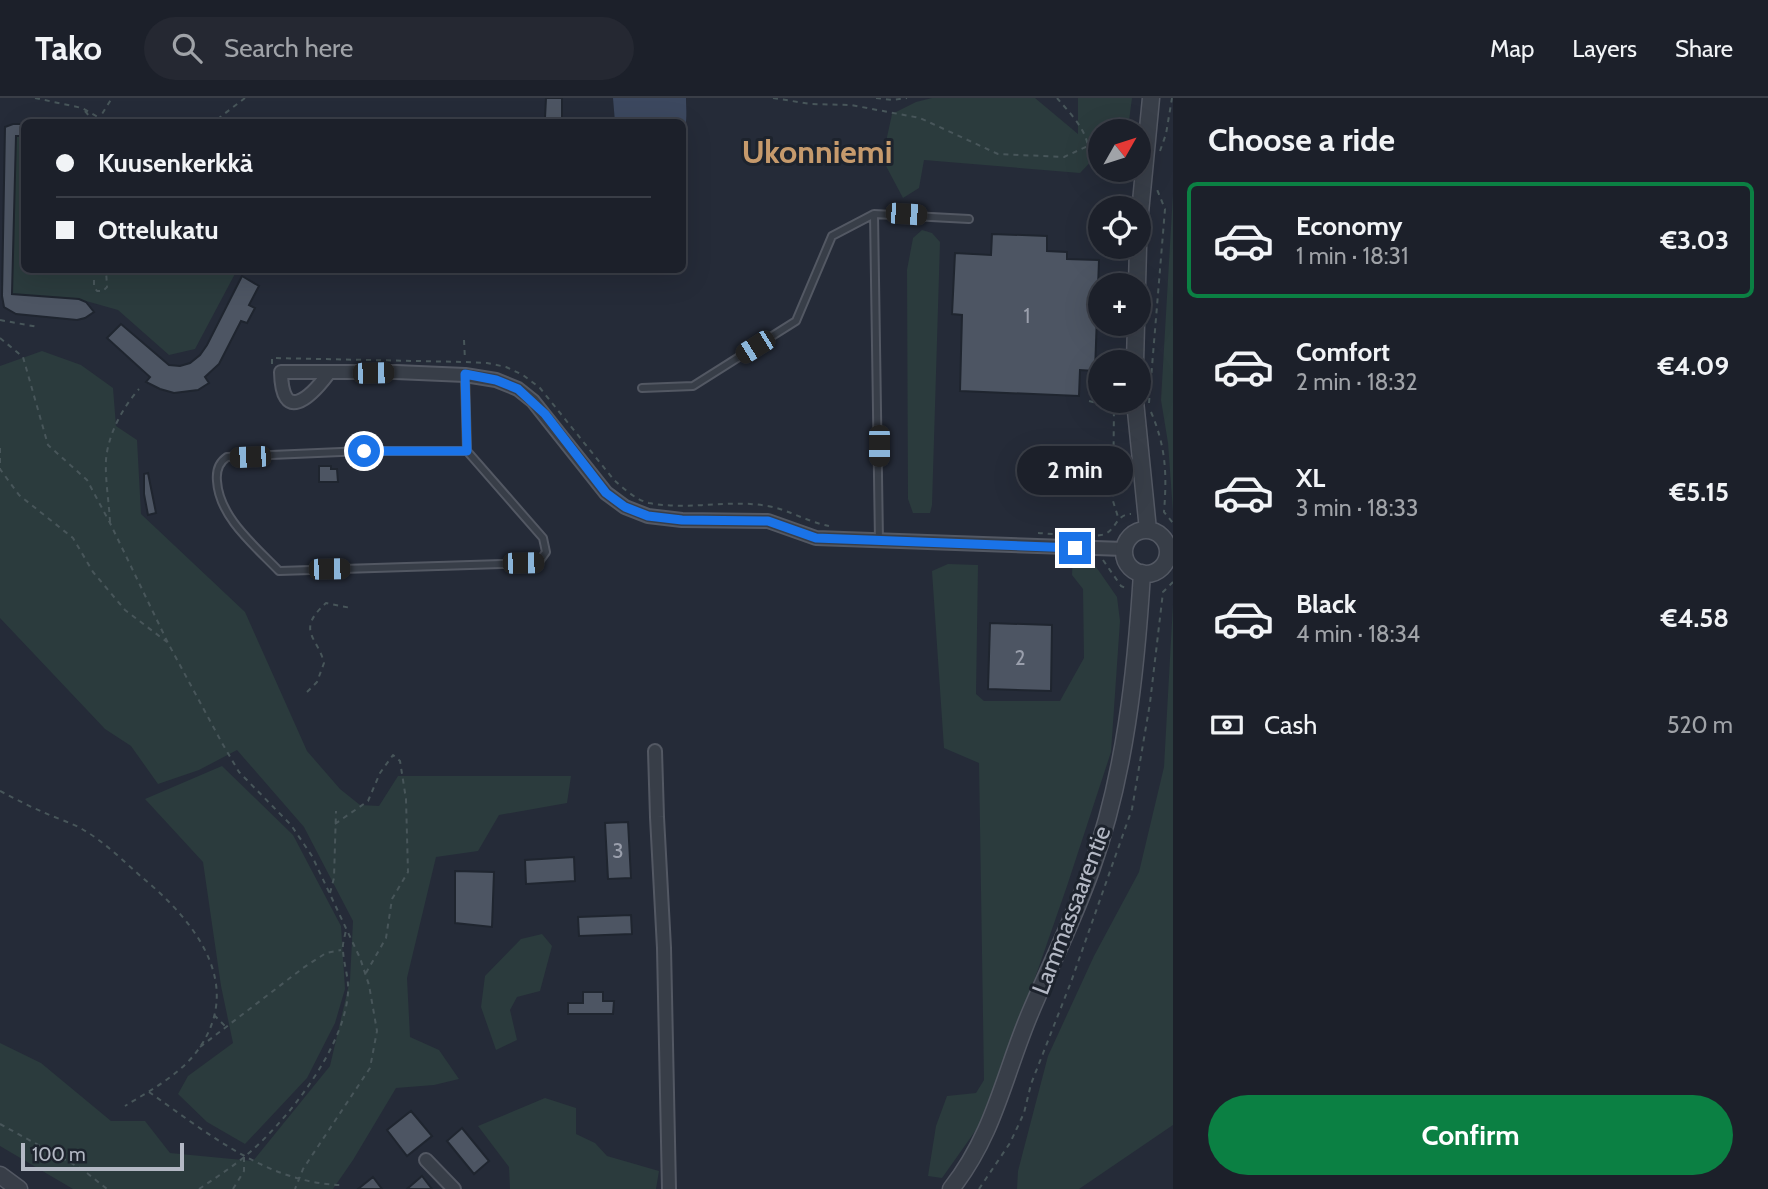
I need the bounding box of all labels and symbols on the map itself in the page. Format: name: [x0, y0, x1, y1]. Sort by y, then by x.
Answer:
north arrow: [1088, 119, 1152, 182]
district label: Ukonniemi: [742, 132, 892, 171]
car: [885, 202, 928, 226]
house number: 1: [1024, 303, 1030, 328]
car: [732, 327, 779, 367]
car: [352, 362, 395, 384]
car: [869, 425, 890, 467]
route start: [348, 435, 380, 467]
car: [229, 446, 272, 468]
callout: 2 min: [1017, 447, 1133, 496]
route end: [1059, 532, 1091, 564]
car: [502, 552, 545, 574]
car: [308, 558, 351, 580]
house number: 2: [1014, 645, 1026, 670]
street label: Lammassaarentie: [1026, 822, 1116, 998]
house number: 3: [612, 838, 624, 863]
scale bar: [21, 1140, 184, 1172]

